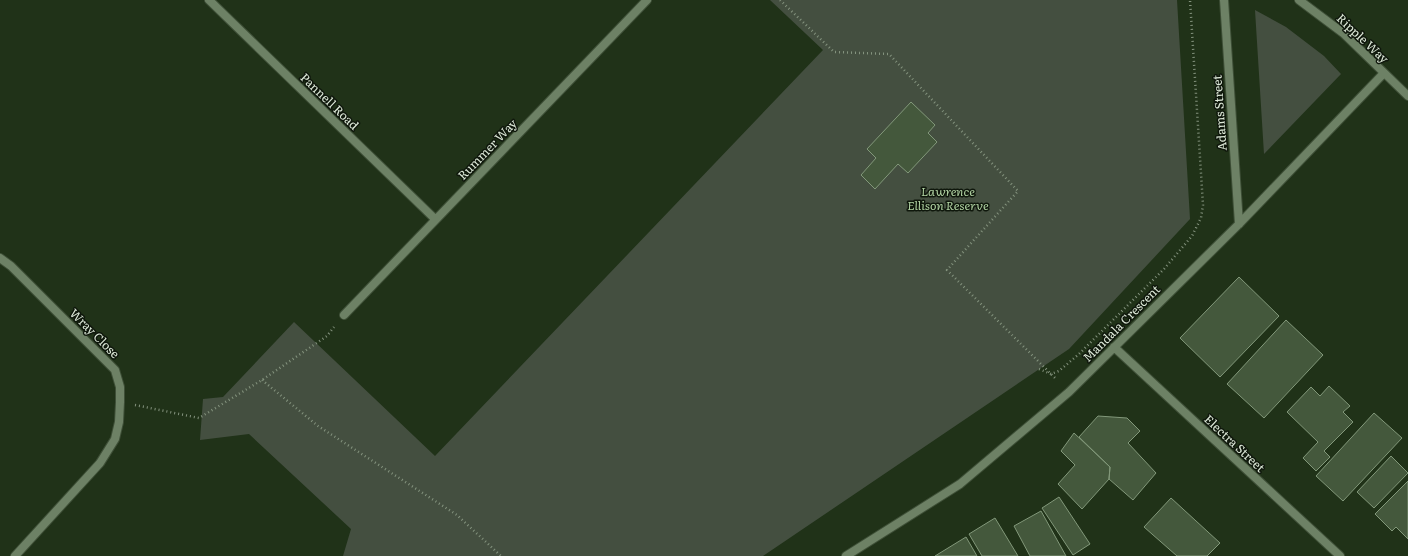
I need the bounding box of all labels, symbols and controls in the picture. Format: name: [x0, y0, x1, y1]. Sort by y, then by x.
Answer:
street label: Ripple Way: [1333, 9, 1393, 67]
street label: Pannell Road: [297, 69, 364, 134]
street label: Adams Street: [1207, 74, 1231, 152]
street label: Rummer Way: [453, 114, 521, 184]
park label: Lawrence Ellison Reserve: [907, 182, 989, 214]
street label: Mandala Crescent: [1078, 280, 1164, 366]
street label: Wray Close: [66, 304, 124, 362]
street label: Electra Street: [1201, 410, 1269, 476]

